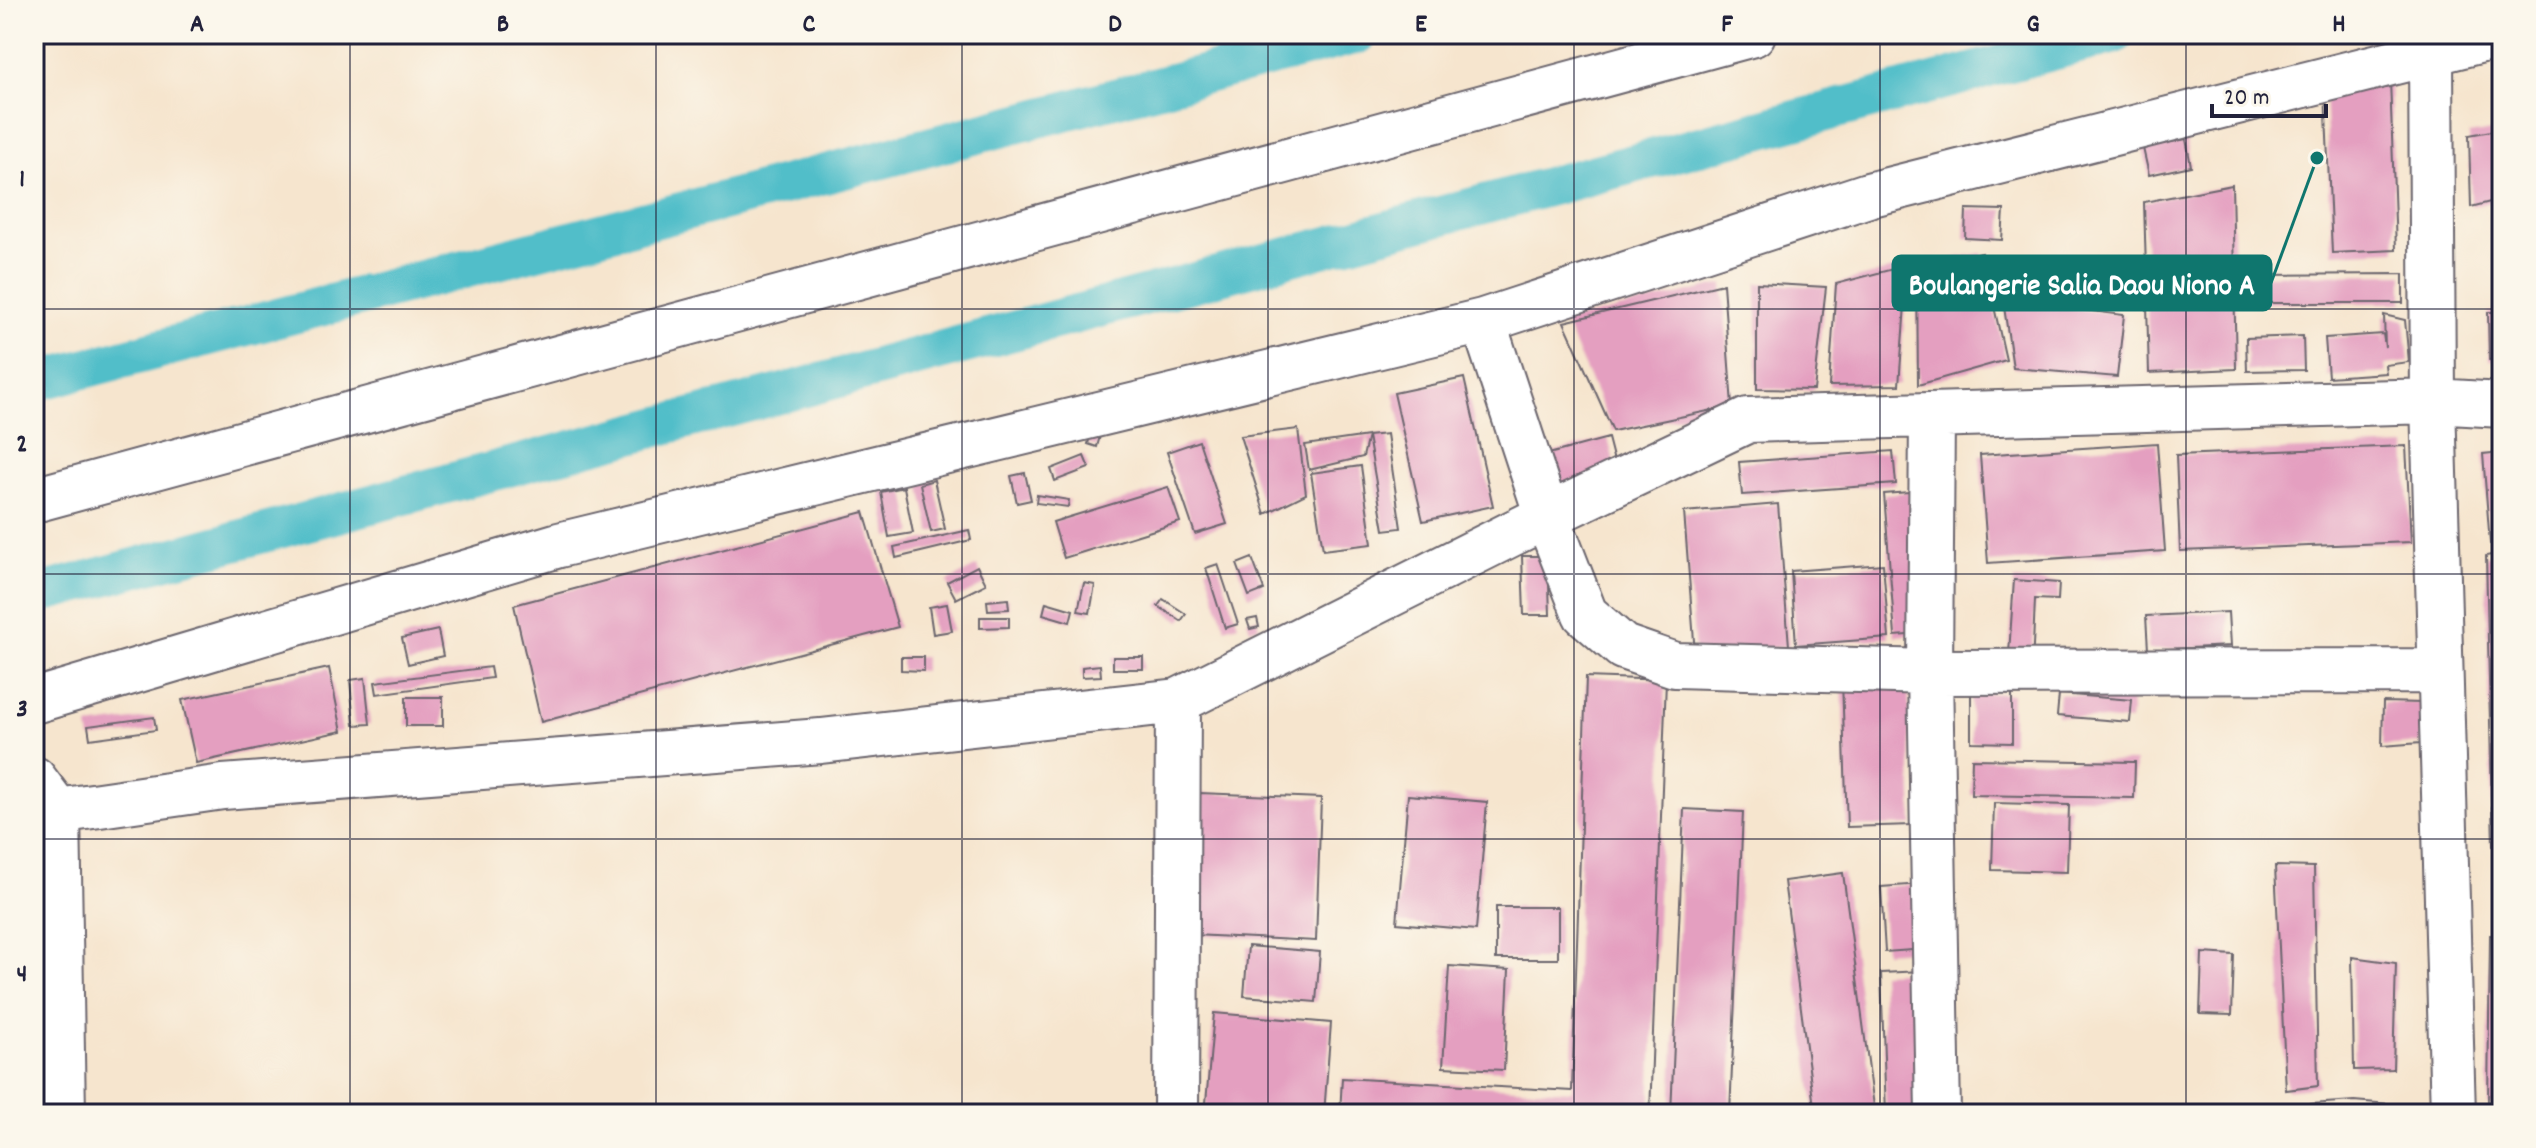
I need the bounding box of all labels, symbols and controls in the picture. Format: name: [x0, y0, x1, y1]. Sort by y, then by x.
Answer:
text: A: [190, 7, 204, 44]
text: B: [497, 7, 509, 44]
text: C: [803, 7, 816, 44]
text: D: [1108, 7, 1122, 44]
text: E: [1415, 7, 1427, 44]
text: F: [1721, 7, 1733, 44]
text: G: [2026, 7, 2040, 44]
text: H: [2332, 7, 2346, 44]
scale bar: [2212, 68, 2326, 118]
text: 20 m: [2224, 82, 2270, 116]
text: 1: [19, 162, 25, 199]
callout: Boulangerie Salia Daou Niono A: [1893, 256, 2271, 310]
text: Boulangerie Salia Daou Niono A: [1909, 267, 2255, 310]
text: 2: [16, 427, 28, 464]
text: 3: [16, 692, 28, 729]
text: 4: [17, 957, 27, 994]

